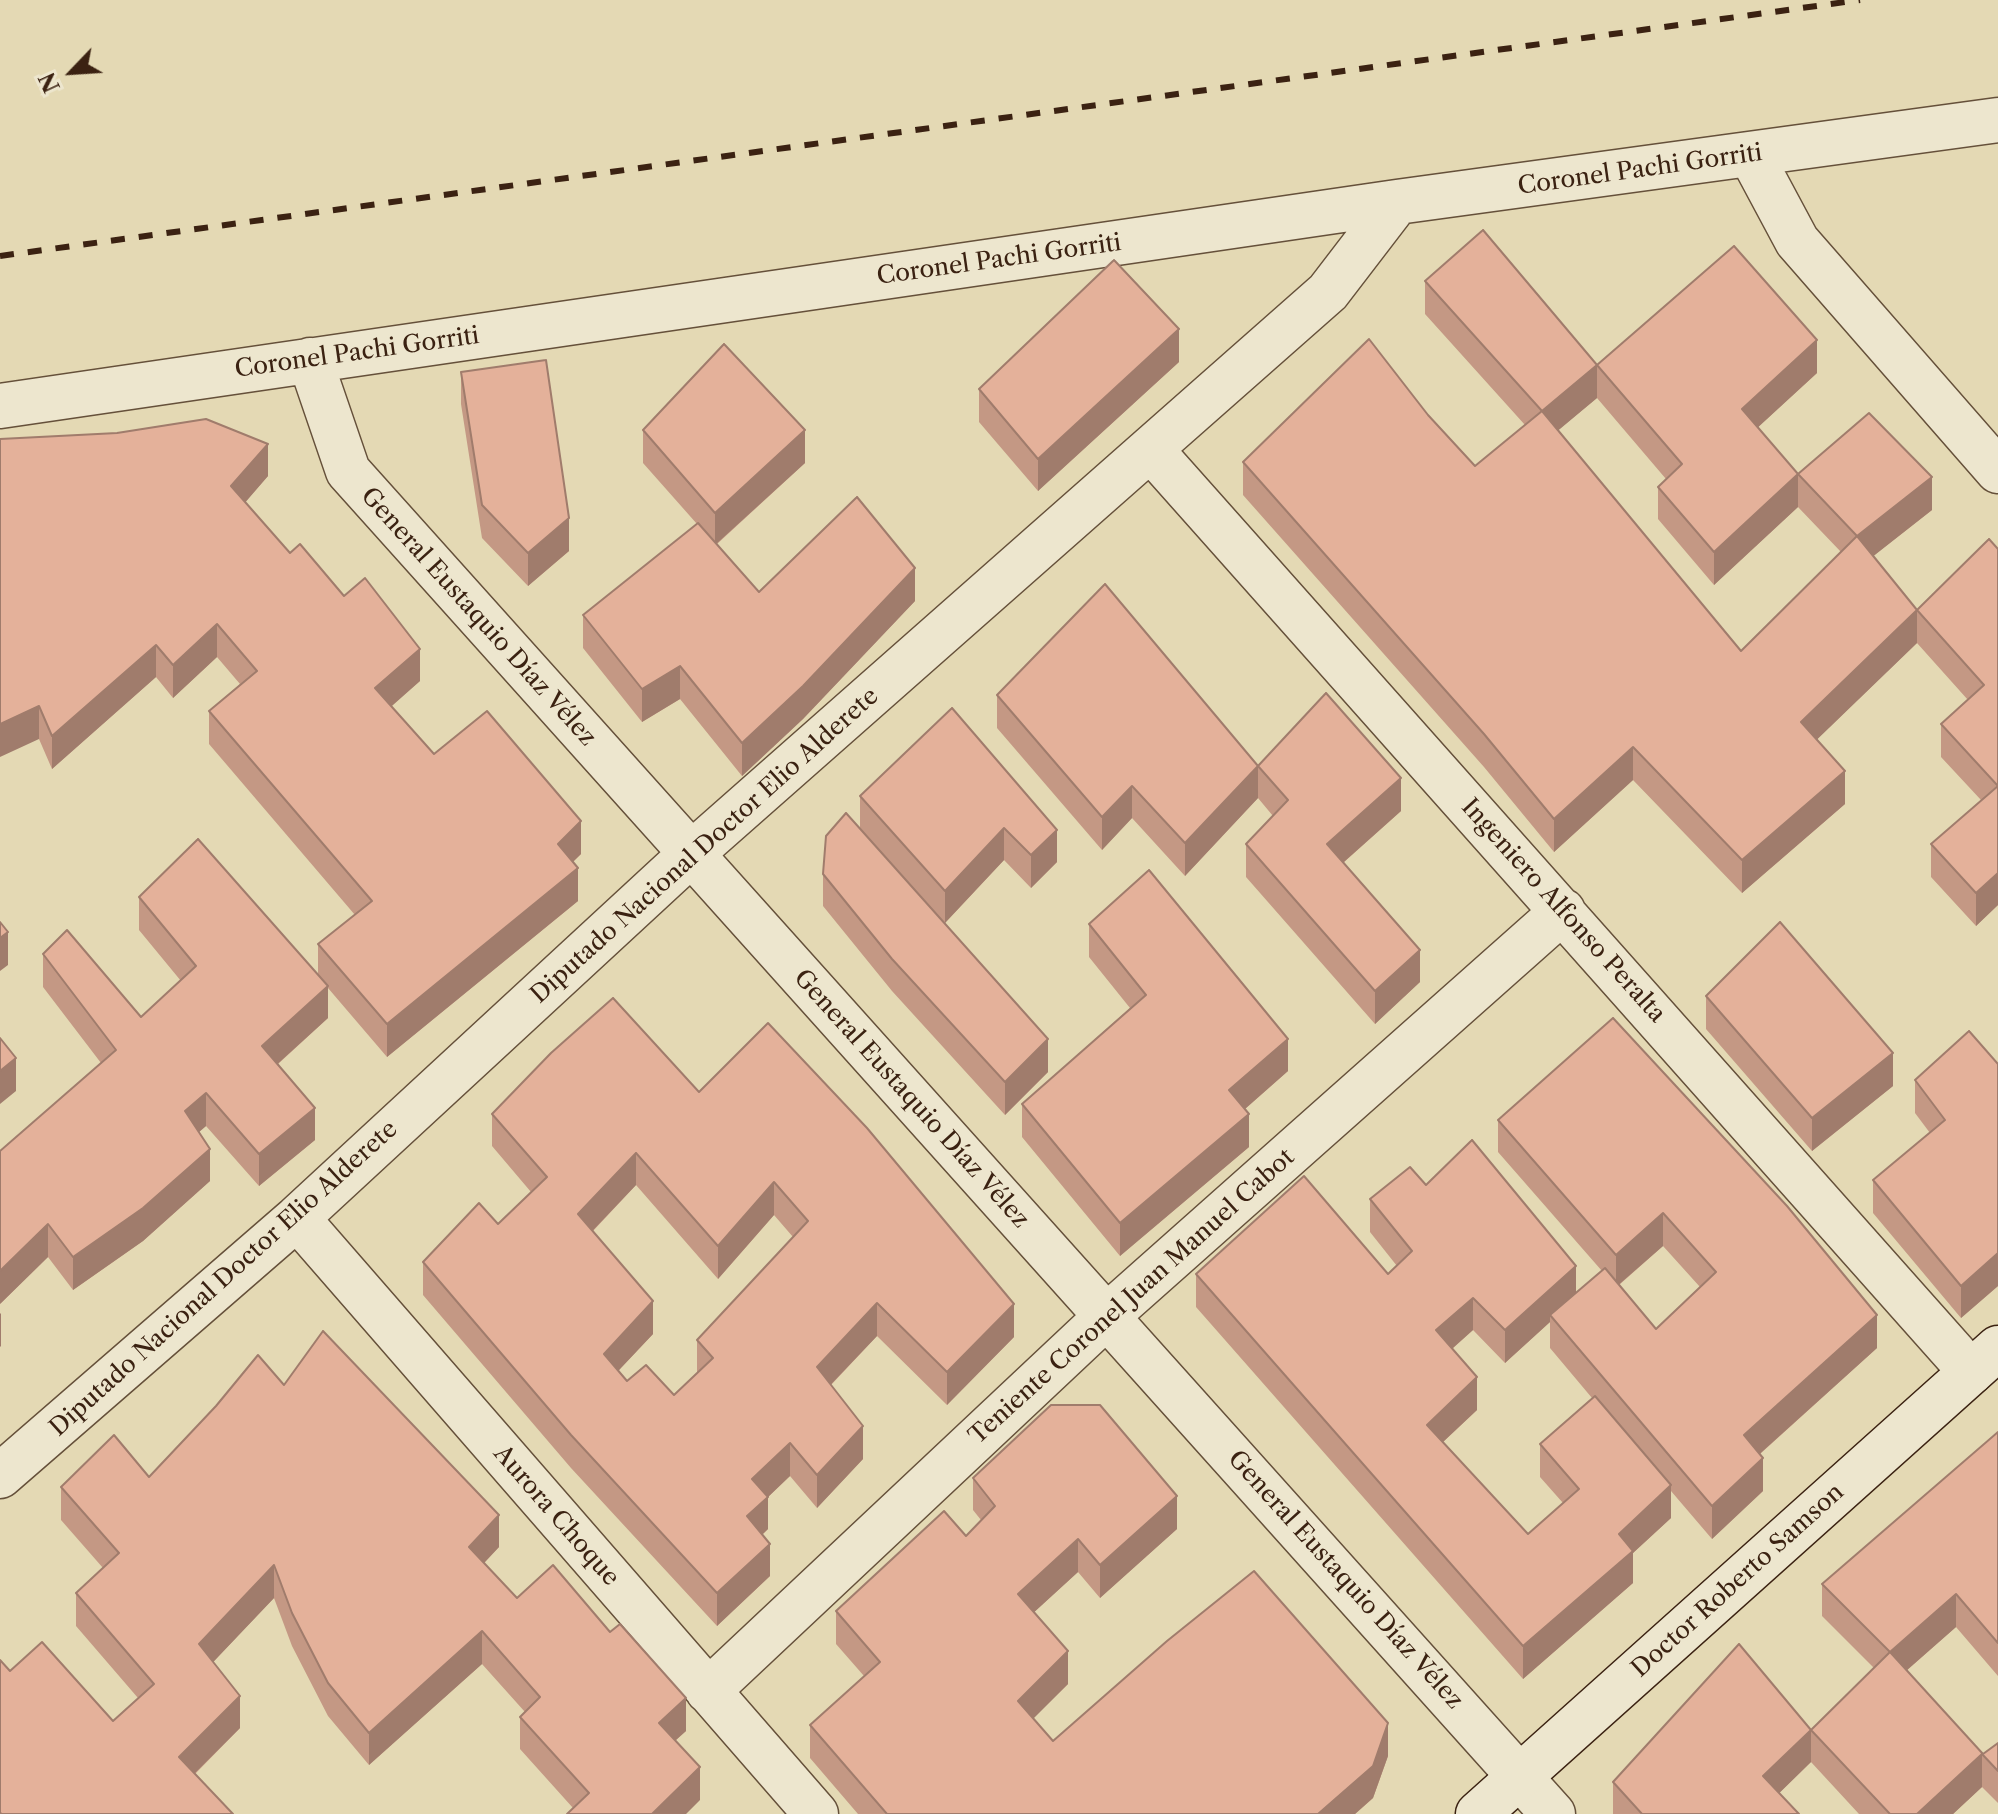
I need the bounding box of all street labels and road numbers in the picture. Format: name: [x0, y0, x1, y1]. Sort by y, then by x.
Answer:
street label: Coronel Pachi Gorriti: [1516, 139, 1764, 201]
street label: Coronel Pachi Gorriti: [875, 229, 1123, 291]
street label: Coronel Pachi Gorriti: [233, 322, 481, 384]
street label: General Eustaquio Díaz Vélez: [354, 482, 602, 752]
street label: Diputado Nacional Doctor Elio Alderete: [525, 682, 885, 1010]
street label: Ingeniero Alfonso Peralta: [1455, 793, 1671, 1029]
street label: General Eustaquio Díaz Vélez: [787, 964, 1035, 1234]
street label: Diputado Nacional Doctor Elio Alderete: [44, 1115, 404, 1443]
street label: Teniente Coronel Juan Manuel Cabot: [964, 1143, 1300, 1451]
street label: Aurora Choque: [487, 1440, 625, 1592]
street label: General Eustaquio Díaz Vélez: [1221, 1445, 1469, 1715]
street label: Doctor Roberto Samson: [1626, 1478, 1850, 1684]

